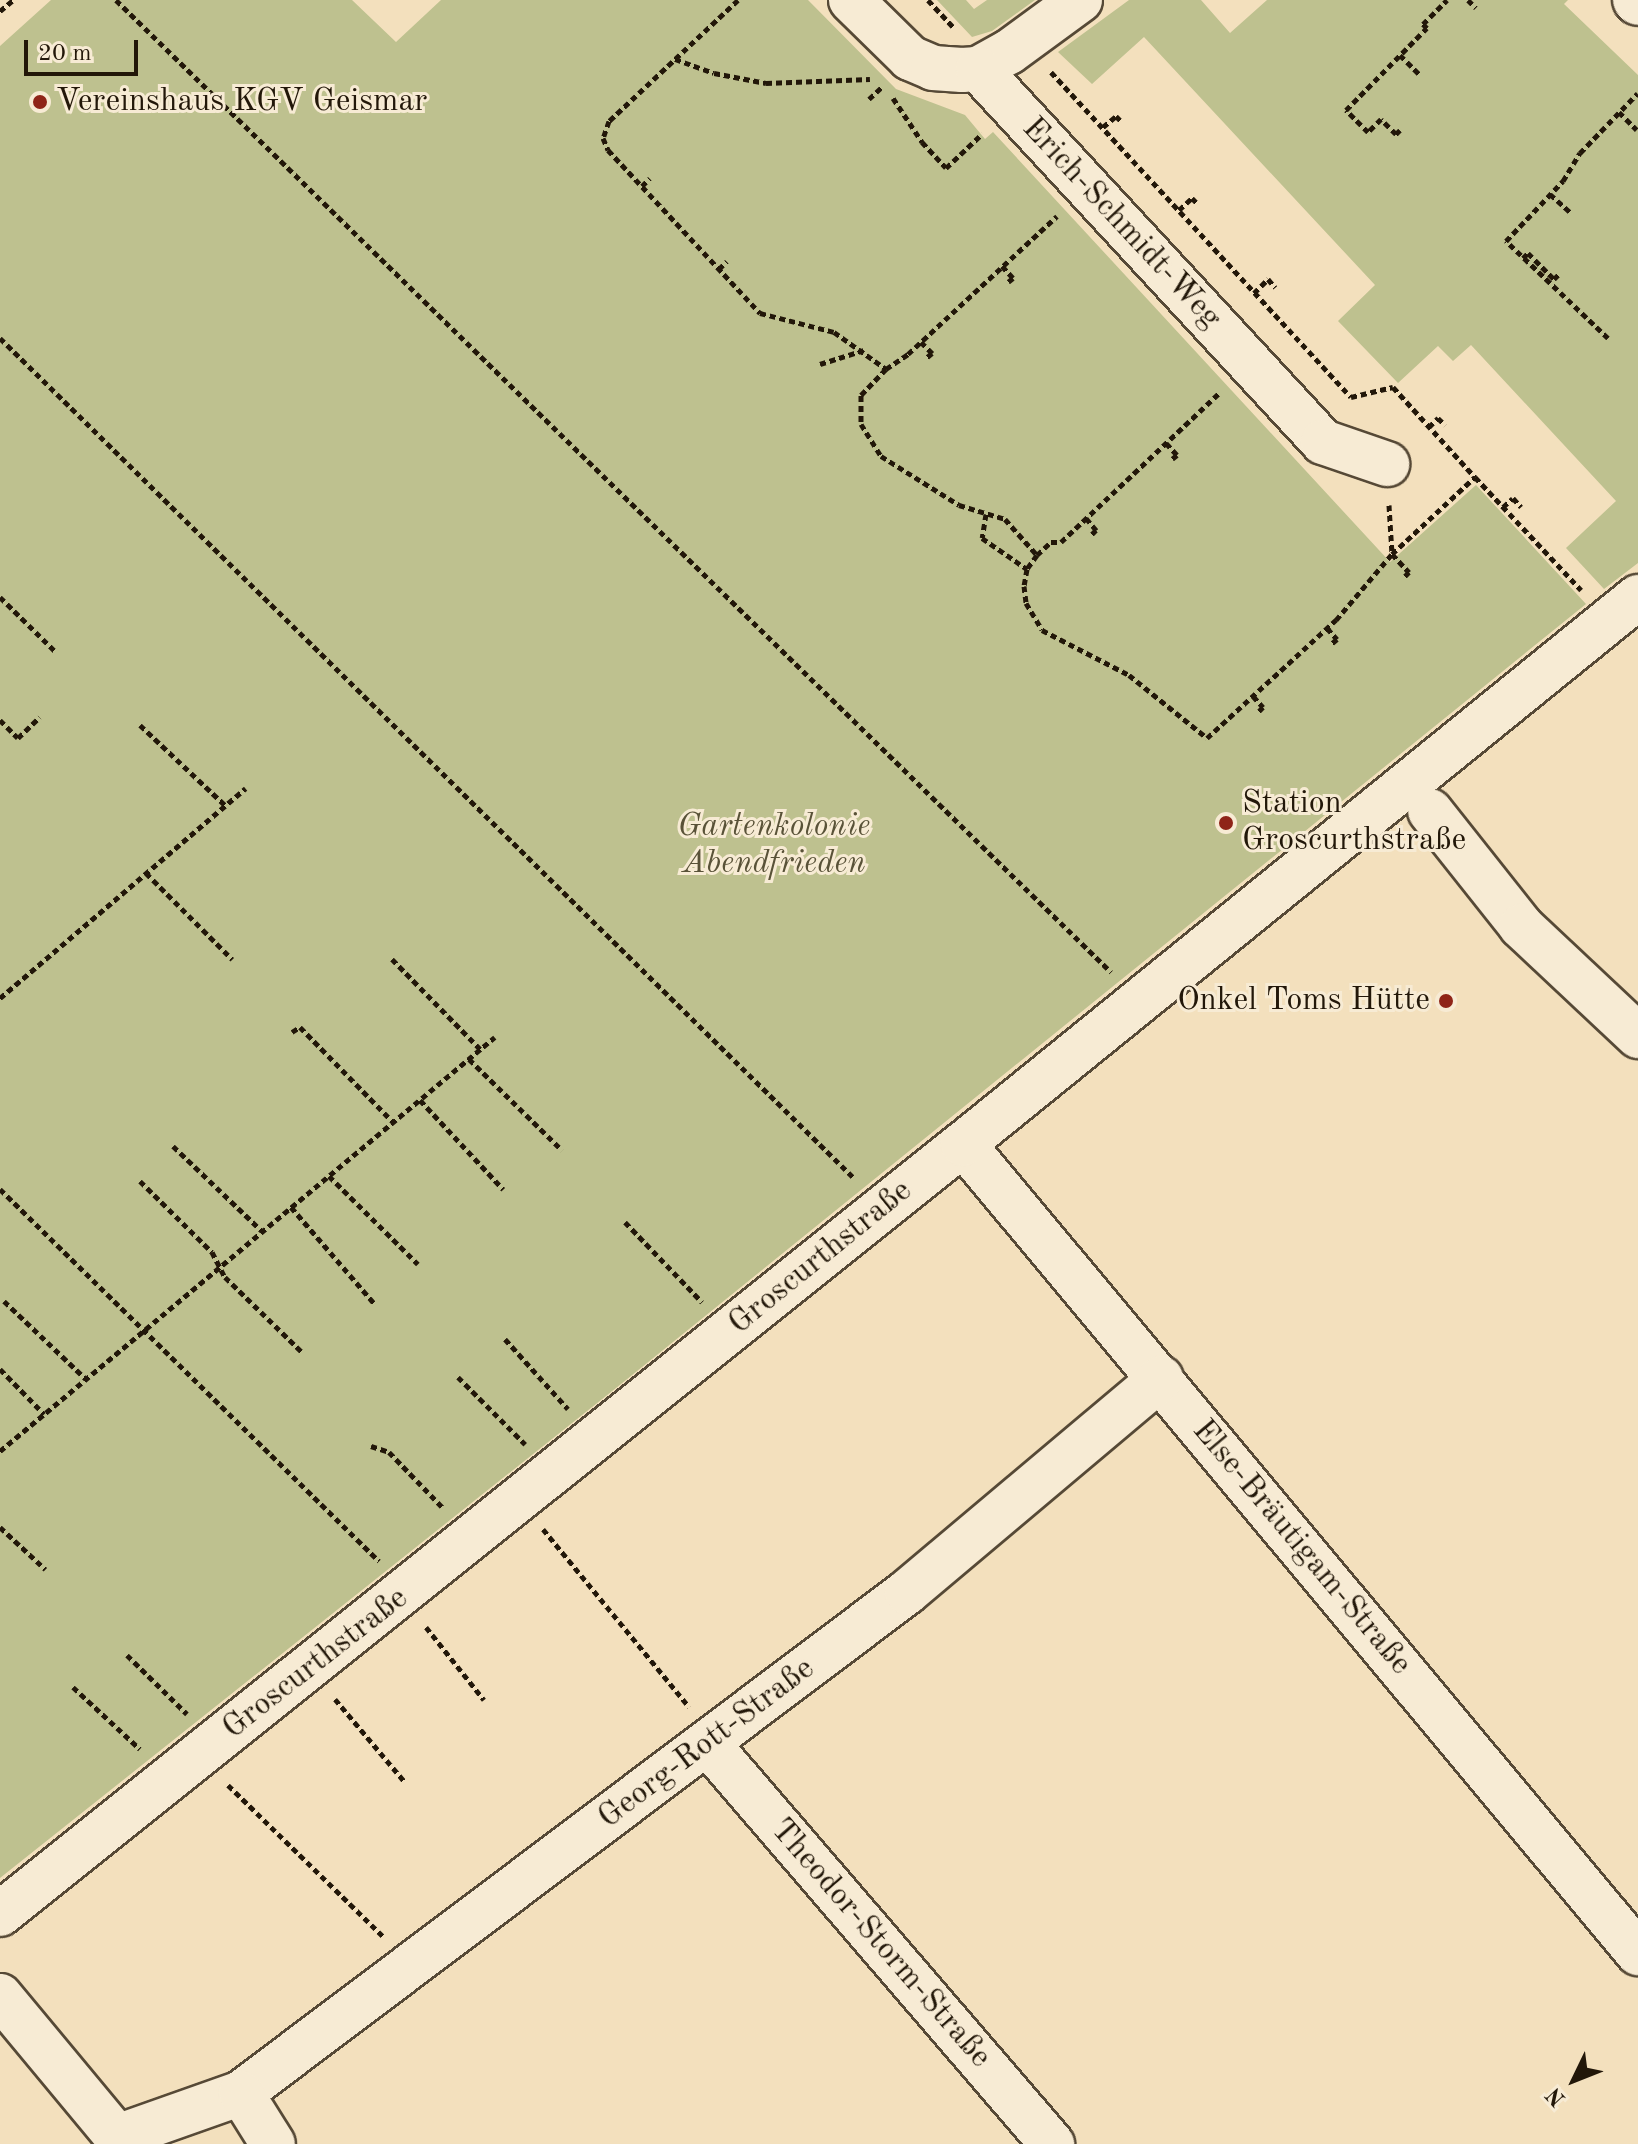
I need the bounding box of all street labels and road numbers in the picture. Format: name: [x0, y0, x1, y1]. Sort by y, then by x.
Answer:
street label: Erich-Schmidt-Weg: [1013, 110, 1229, 338]
street label: Groscurthstraße: [722, 1173, 920, 1343]
street label: Else-Bräutigam-Straße: [1183, 1413, 1419, 1683]
street label: Groscurthstraße: [216, 1580, 416, 1748]
street label: Georg-Rott-Straße: [591, 1650, 823, 1838]
street label: Theodor-Storm-Straße: [761, 1812, 999, 2076]

